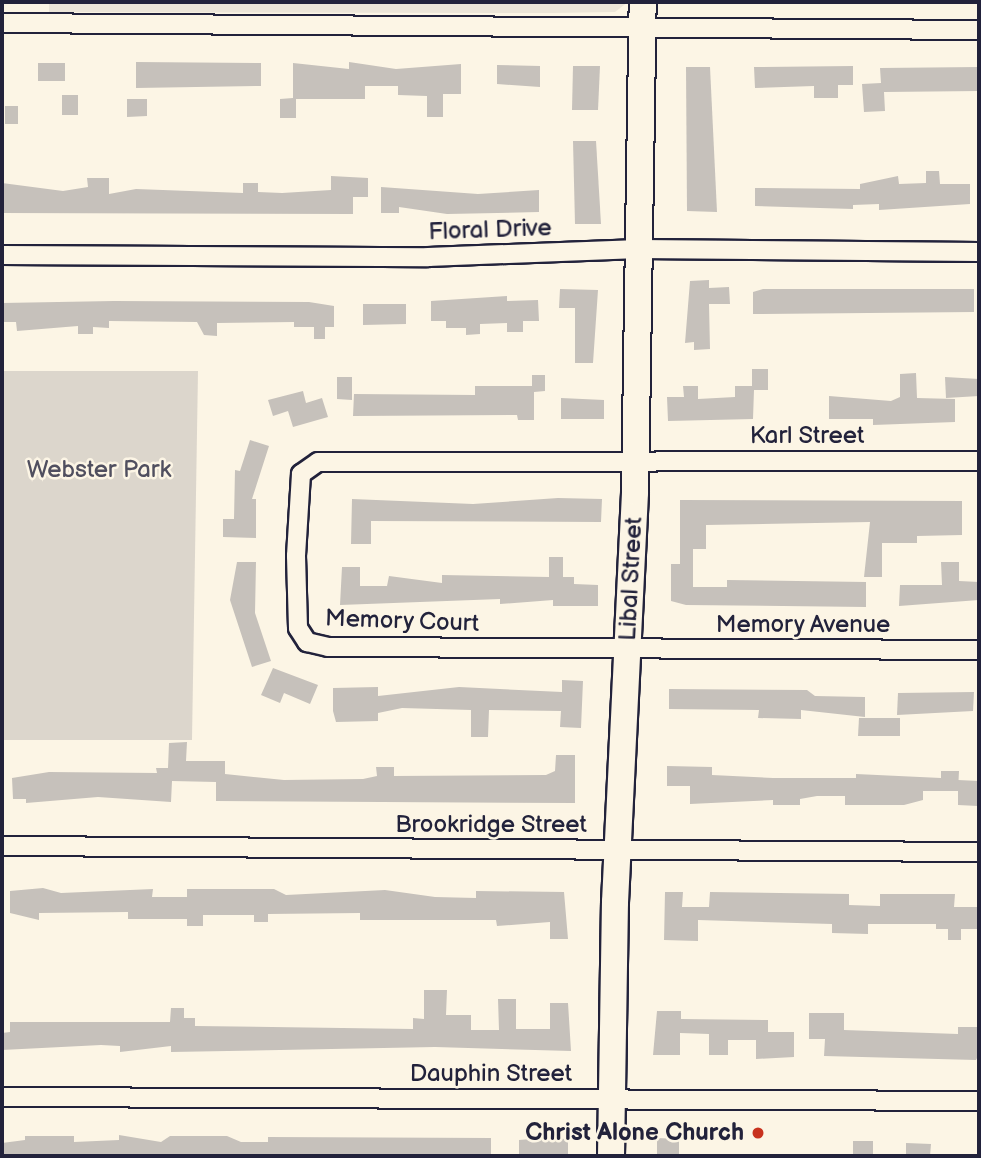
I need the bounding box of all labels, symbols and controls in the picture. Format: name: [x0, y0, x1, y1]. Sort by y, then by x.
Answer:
street label: Floral Drive: [428, 213, 552, 247]
street label: Karl Street: [749, 422, 865, 450]
park label: Webster Park: [27, 456, 171, 484]
street label: Libal Street: [613, 516, 649, 642]
street label: Memory Court: [324, 604, 480, 638]
street label: Memory Avenue: [715, 611, 891, 639]
street label: Brookridge Street: [395, 811, 587, 839]
street label: Dauphin Street: [410, 1060, 572, 1088]
place label: Christ Alone Church: [525, 1119, 744, 1147]
marker: Christ Alone Church: [750, 1125, 766, 1141]

